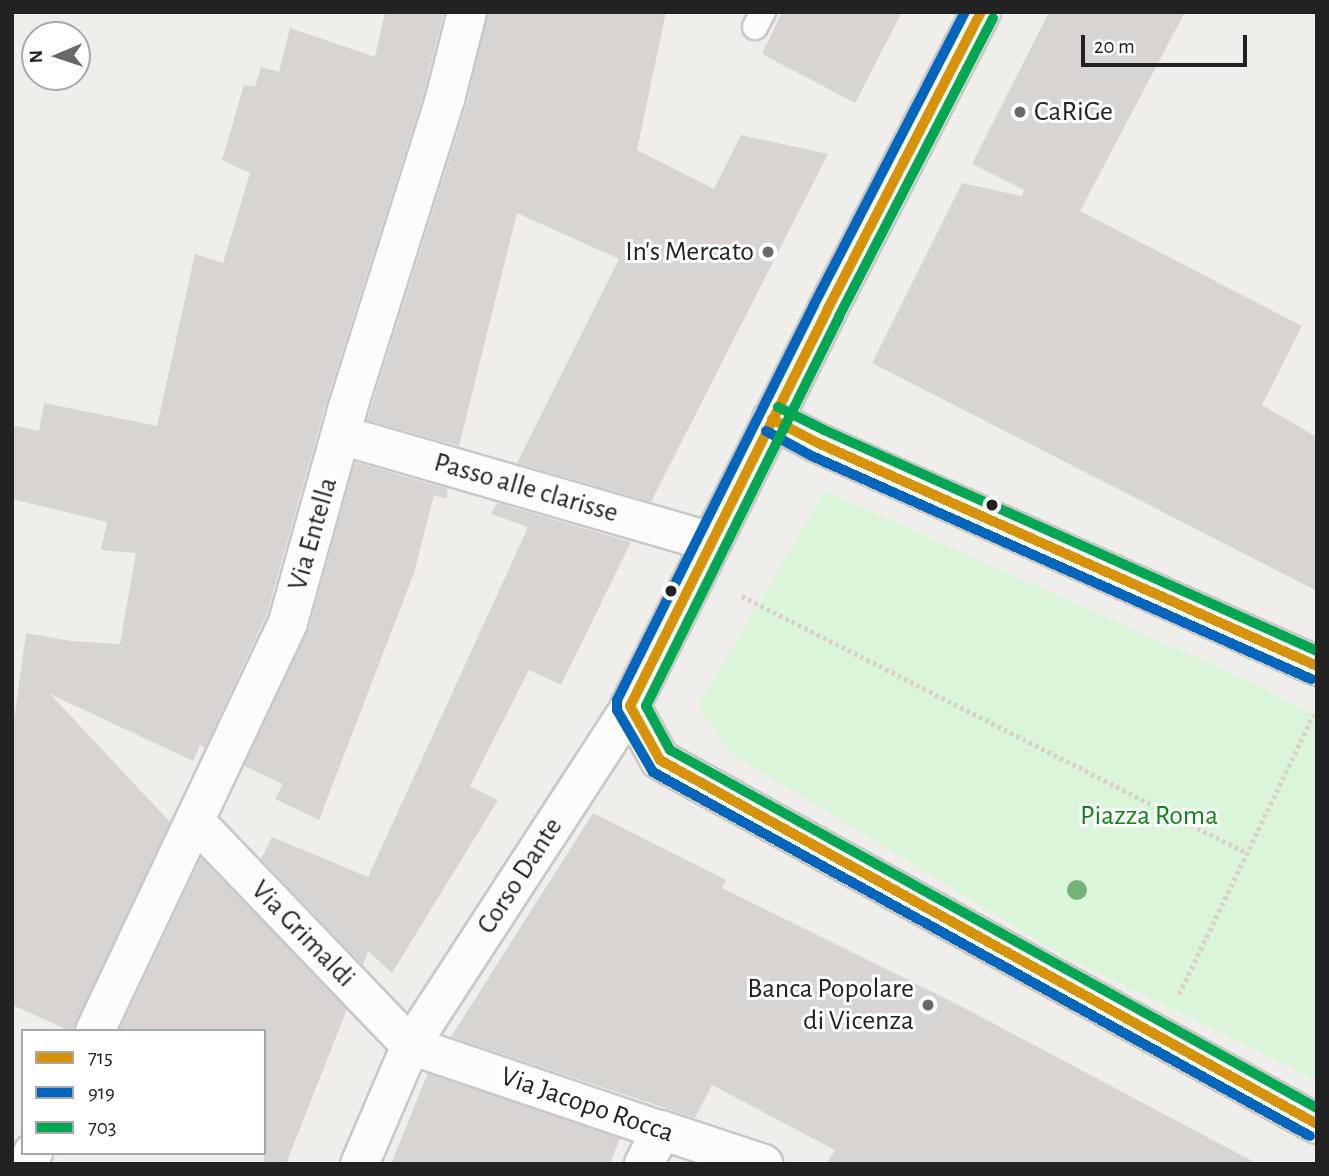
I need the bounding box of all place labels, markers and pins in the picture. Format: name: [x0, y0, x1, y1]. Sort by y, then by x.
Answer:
place label: CaRiGe: [1034, 95, 1113, 129]
marker: CaRiGe: [1012, 104, 1028, 120]
place label: In's Mercato: [625, 235, 754, 269]
marker: In's Mercato: [760, 244, 776, 260]
unlabelled marker: [985, 498, 999, 512]
unlabelled marker: [664, 584, 678, 598]
place label: Banca Popolare di Vicenza: [747, 972, 914, 1038]
marker: Banca Popolare di Vicenza: [920, 997, 936, 1013]

